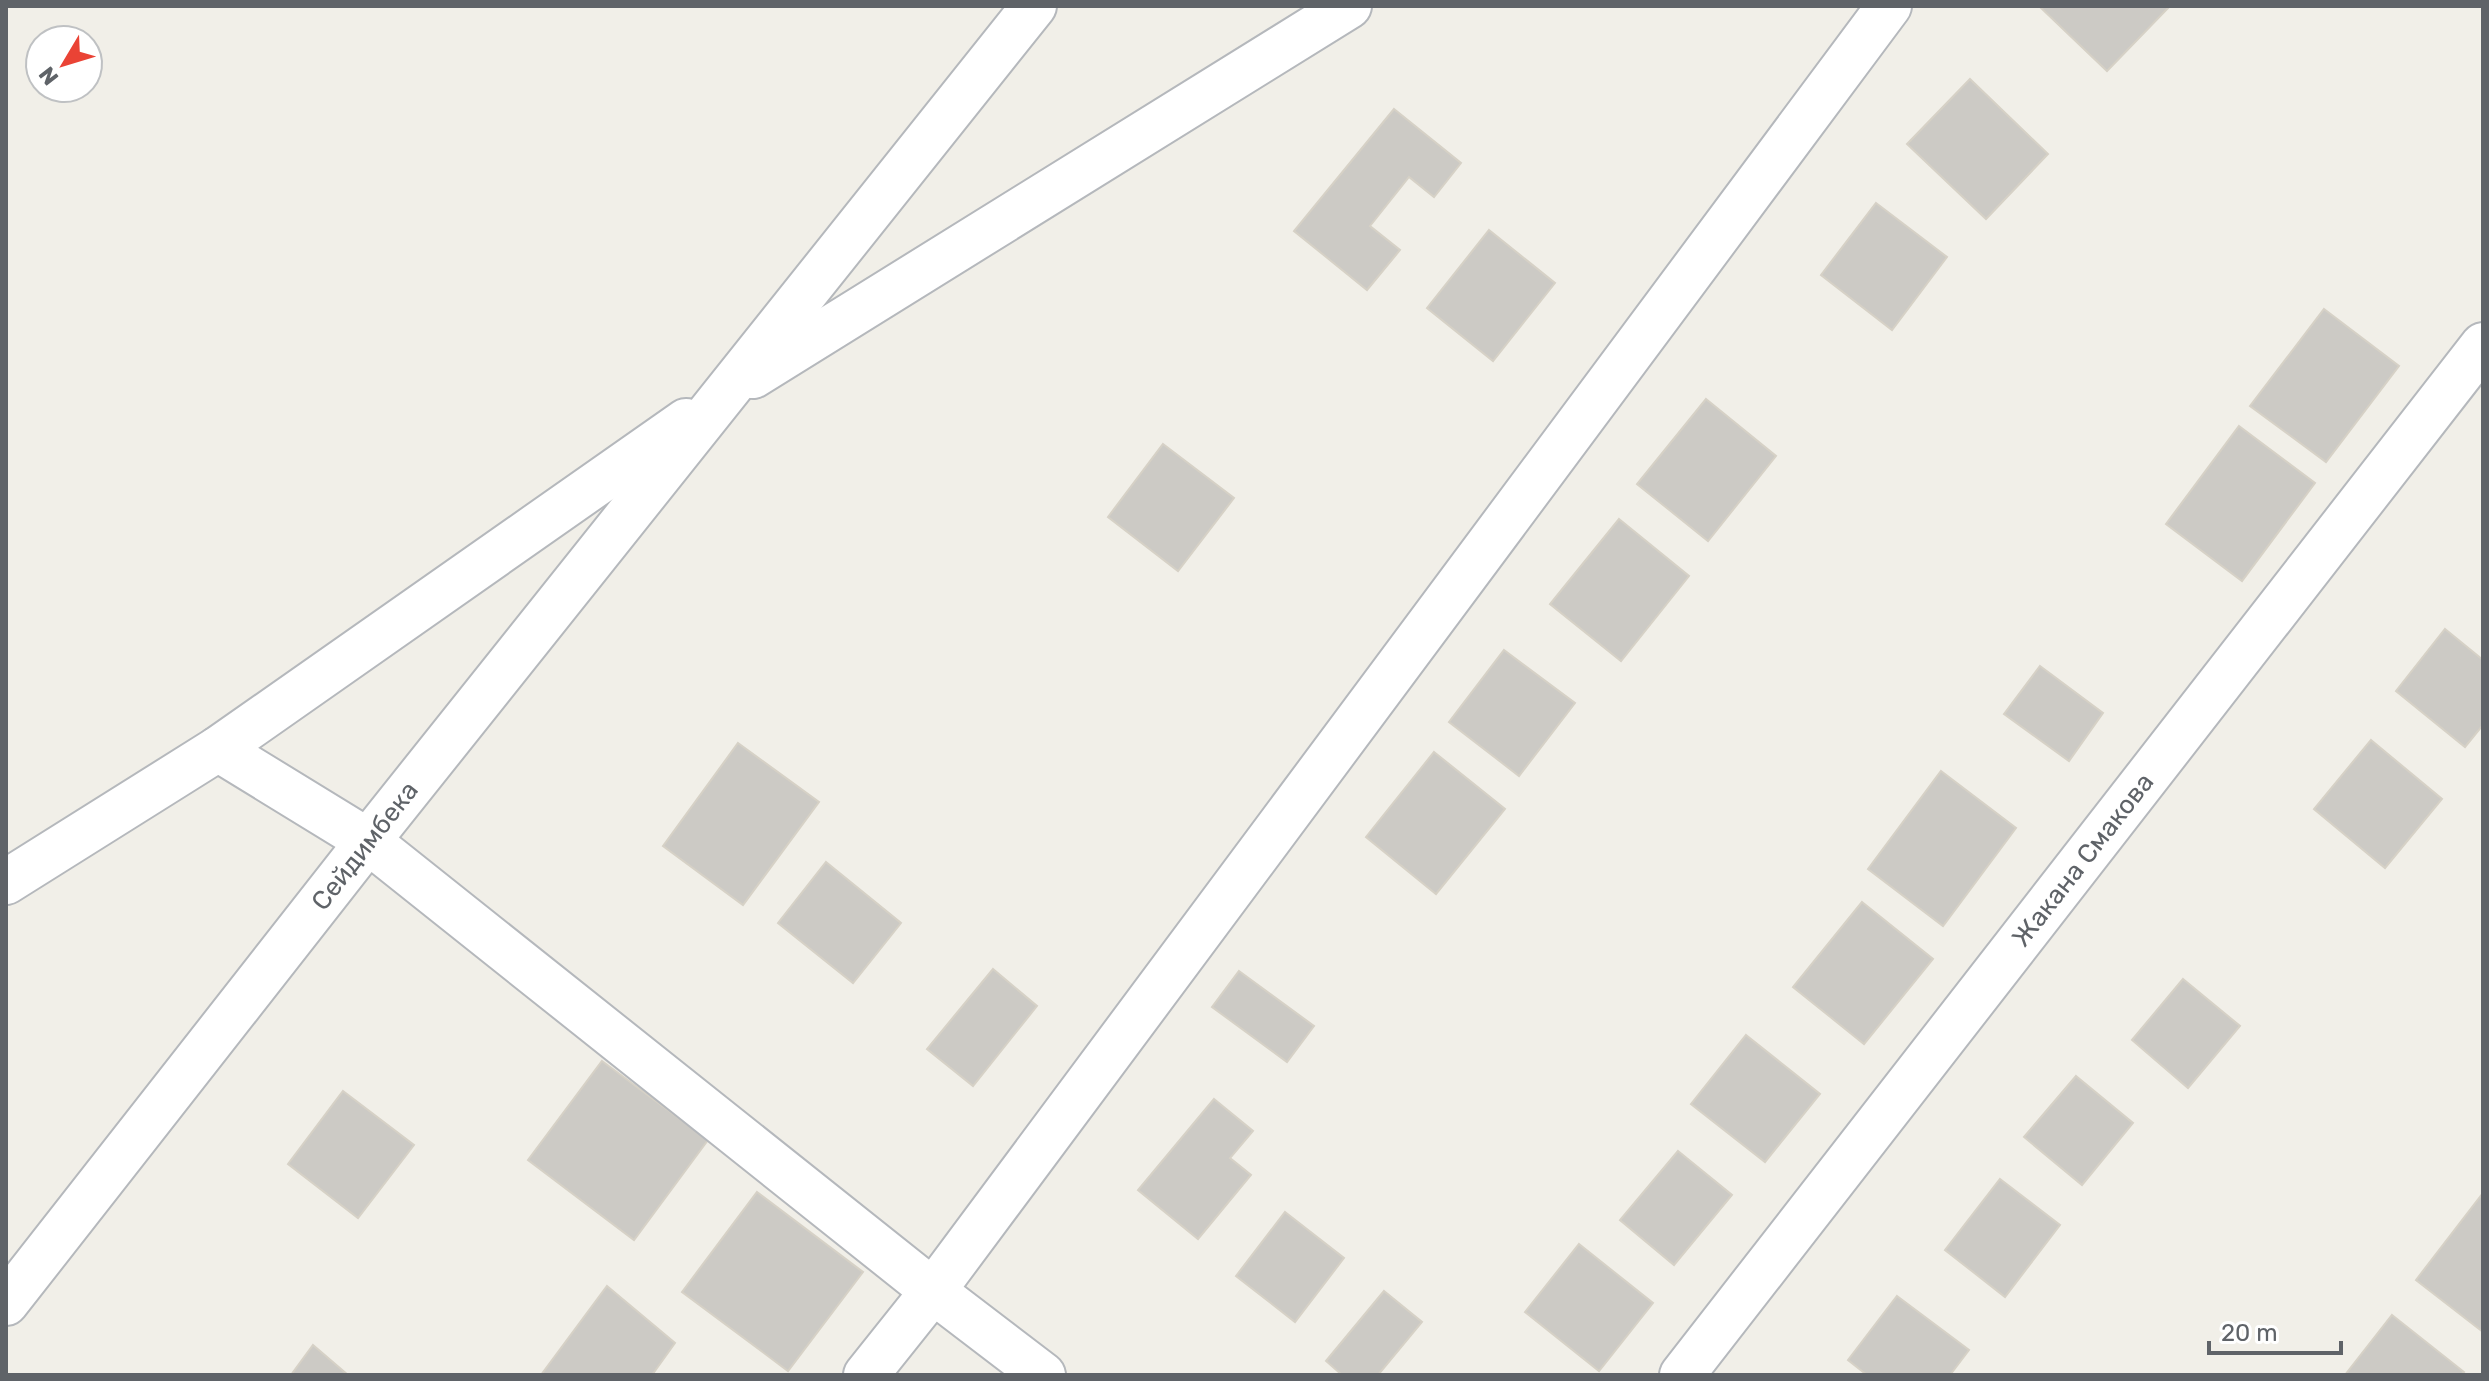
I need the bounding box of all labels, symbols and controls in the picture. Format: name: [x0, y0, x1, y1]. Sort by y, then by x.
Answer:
north arrow: [24, 24, 104, 104]
text: N: [33, 61, 64, 91]
street label: Жакана Смакова: [2006, 767, 2160, 953]
street label: Сейдимбека: [305, 775, 425, 917]
scale bar: [2209, 1305, 2341, 1355]
text: 20 m: [2221, 1319, 2278, 1347]

